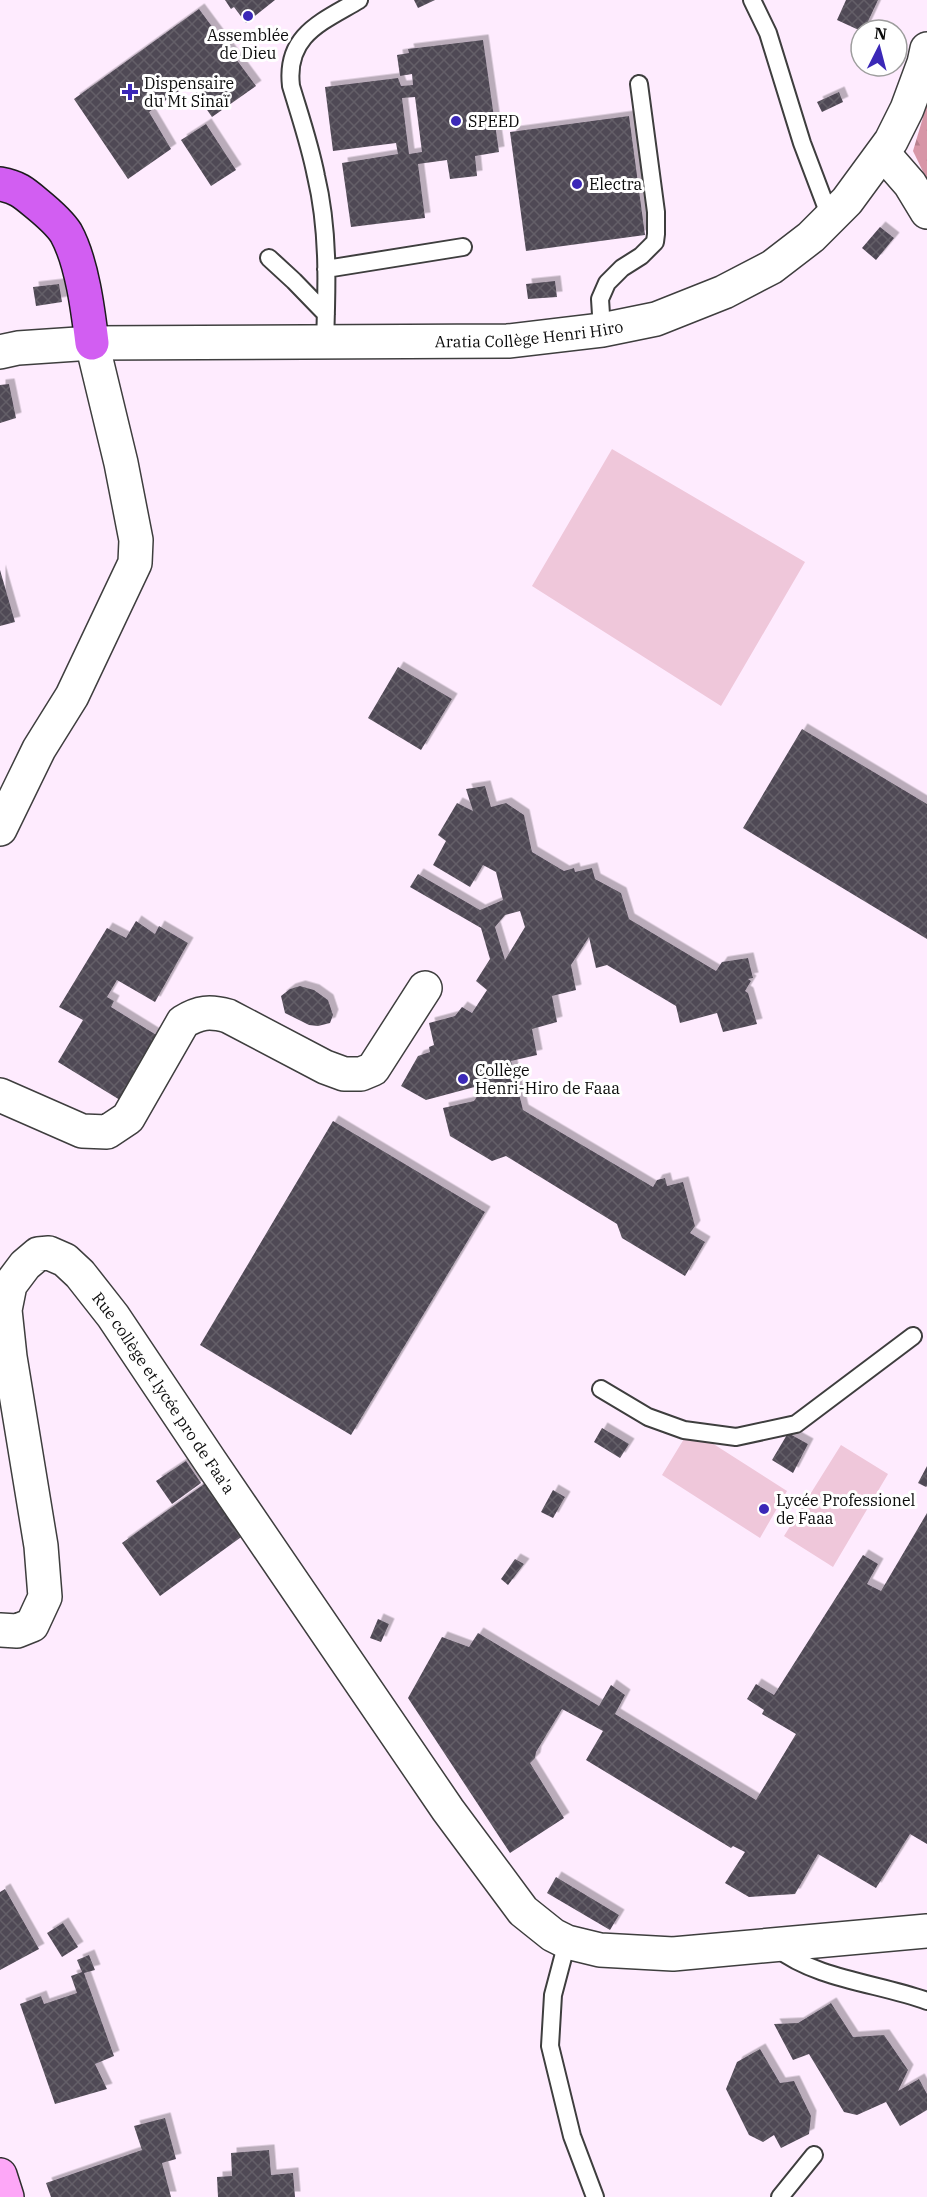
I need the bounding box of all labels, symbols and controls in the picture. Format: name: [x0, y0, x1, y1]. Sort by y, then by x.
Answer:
marker: Assemblée de Dieu: [241, 9, 255, 23]
north arrow: [849, 18, 909, 78]
text: N: [873, 22, 888, 44]
place label: Assemblée de Dieu: [207, 25, 289, 63]
place label: Dispensaire du Mt Sinaï: [144, 73, 234, 111]
marker: Dispensaire du Mt Sinaï: [121, 83, 139, 101]
place label: SPEED: [468, 111, 519, 131]
marker: SPEED: [449, 114, 463, 128]
place label: Electra: [589, 174, 643, 194]
marker: Electra: [570, 177, 584, 191]
street label: Aratia Collège Henri Hiro: [435, 316, 625, 351]
place label: Collège Henri-Hiro de Faaa: [475, 1060, 620, 1098]
marker: Collège Henri-Hiro de Faaa: [456, 1072, 470, 1086]
street label: Rue collège et lycée pro de Faa'a: [88, 1288, 239, 1498]
place label: Lycée Professionel de Faaa: [776, 1490, 916, 1528]
marker: Lycée Professionel de Faaa: [757, 1502, 771, 1516]

